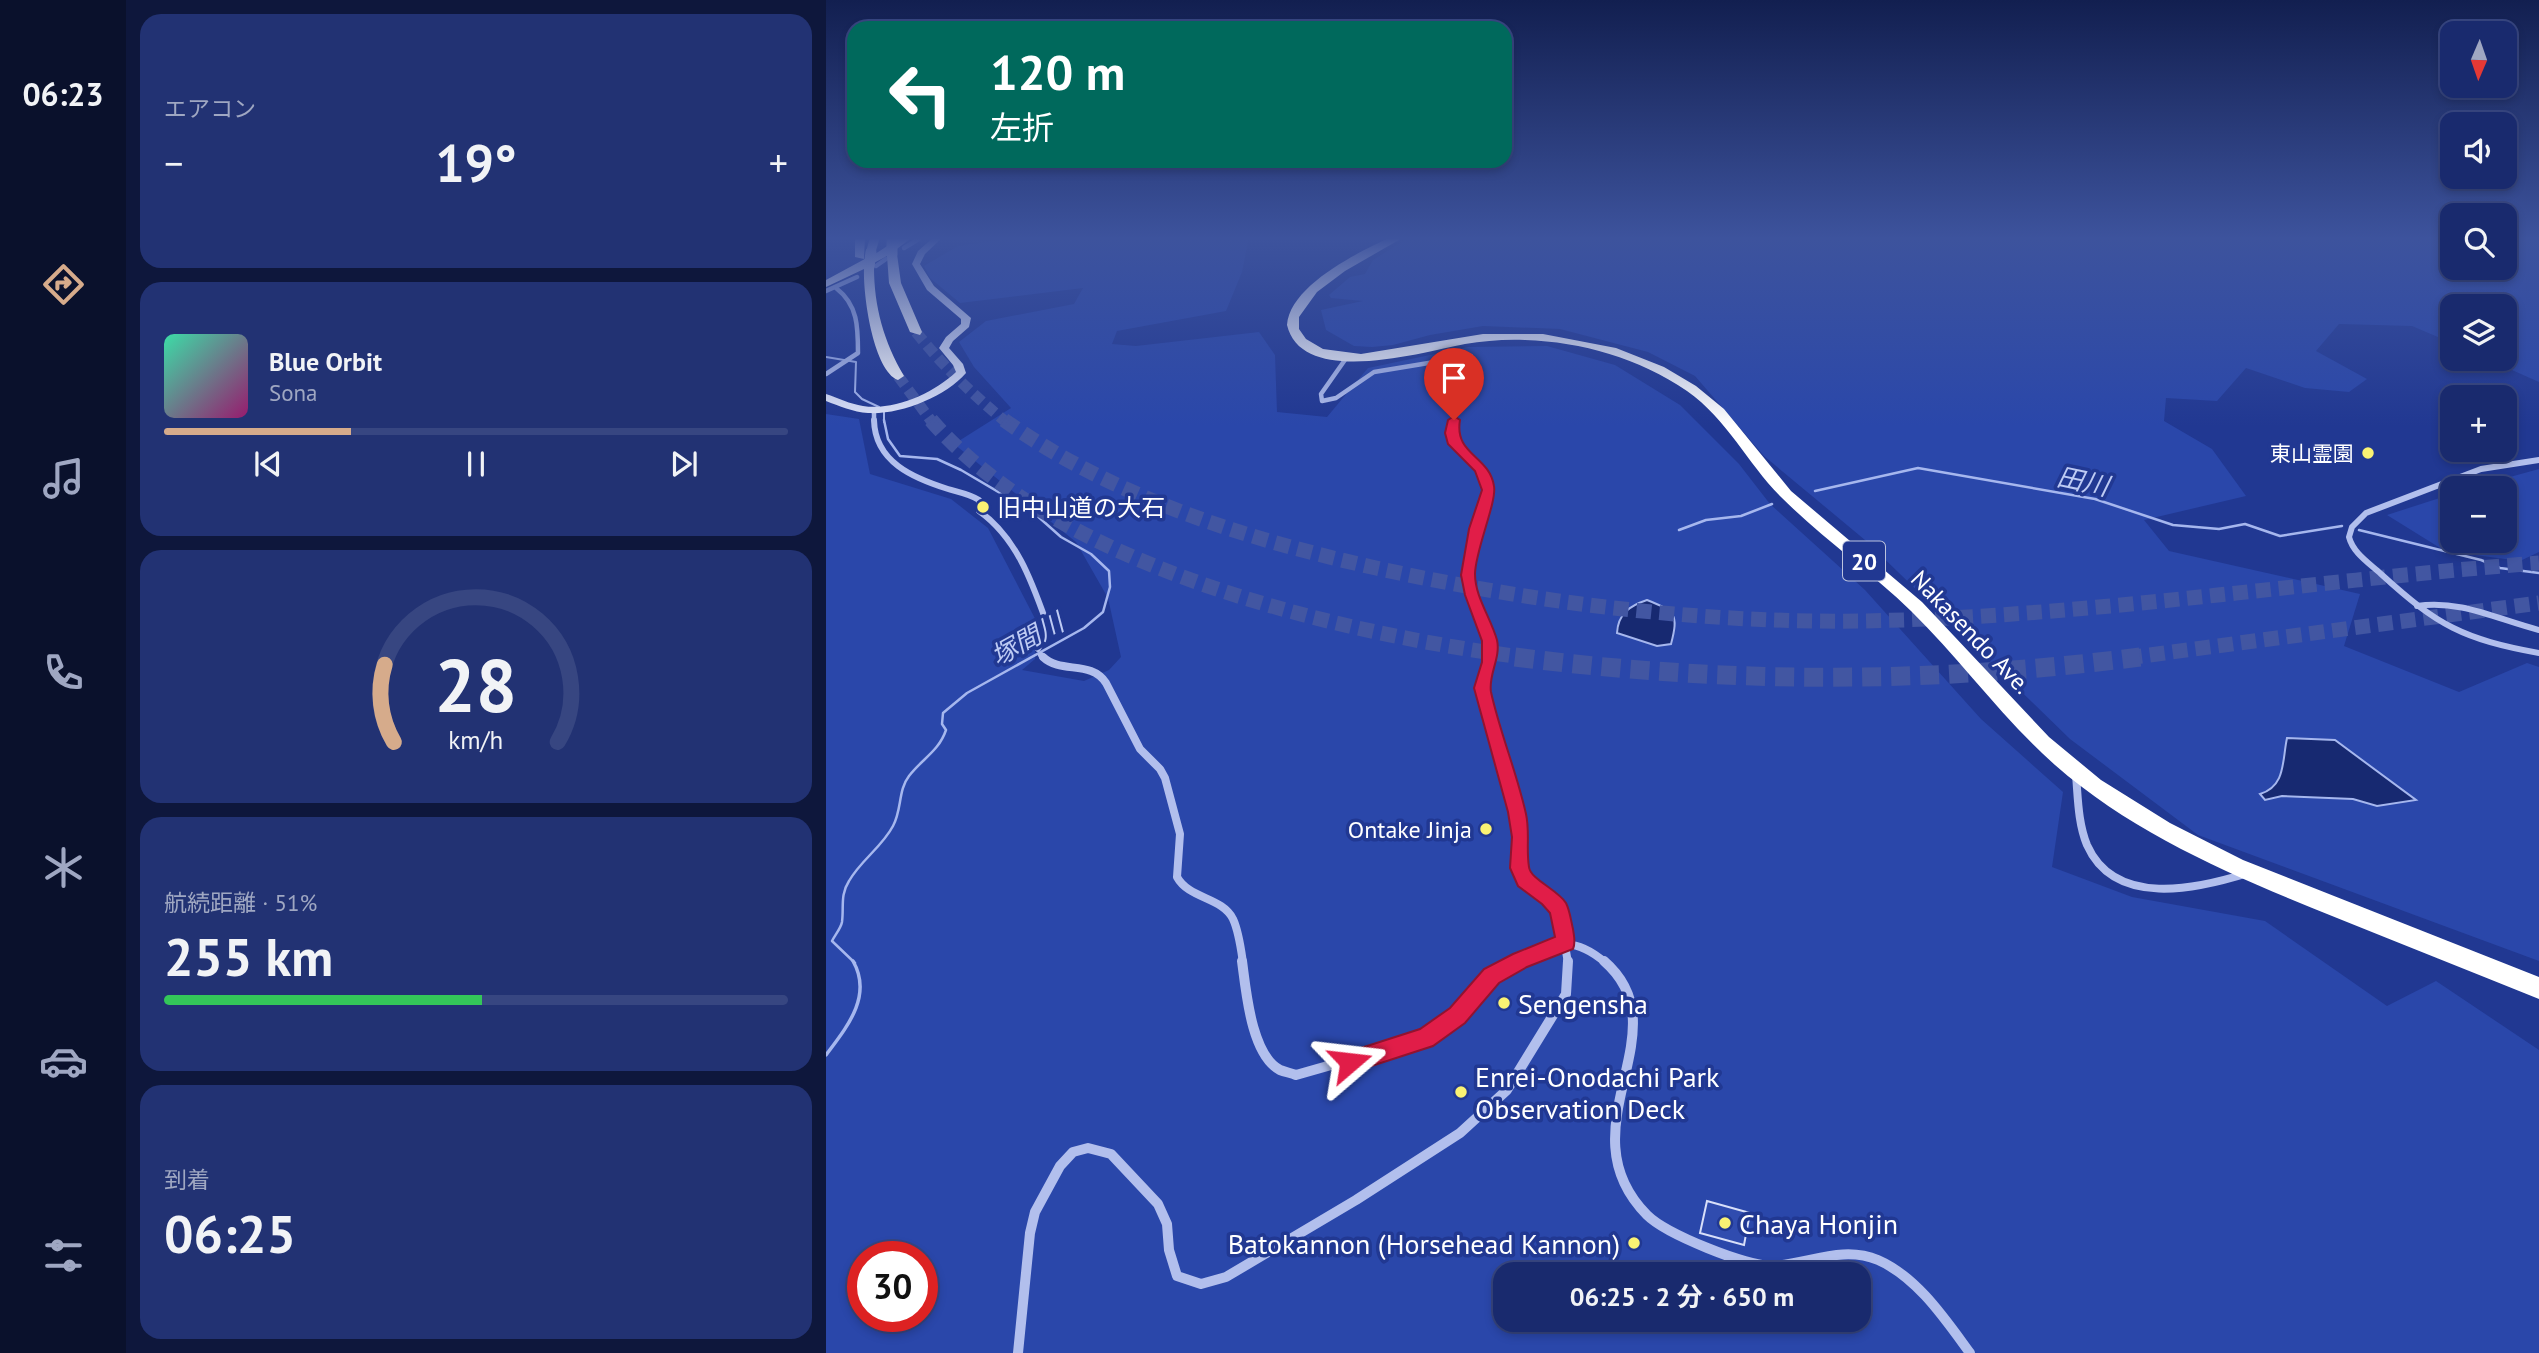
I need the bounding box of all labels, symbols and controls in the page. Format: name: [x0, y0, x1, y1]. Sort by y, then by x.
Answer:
north arrow: [2440, 21, 2516, 98]
map controls: [2440, 21, 2517, 553]
text: 120 m: [990, 40, 1125, 104]
icon: left: [875, 49, 966, 140]
text: 06:23: [22, 73, 104, 115]
text: エアコン: [164, 94, 256, 123]
text: 左折: [990, 106, 1054, 148]
button: sound: [2440, 112, 2517, 189]
text: 19°: [435, 129, 517, 196]
text: −: [164, 138, 183, 187]
text: +: [769, 138, 788, 187]
button: search: [2440, 203, 2517, 280]
icon: directions: [39, 260, 88, 309]
button: layers: [2440, 294, 2517, 371]
text: Blue Orbit: [269, 345, 382, 378]
pin: [1424, 348, 1484, 420]
icon: arrive: [1435, 359, 1473, 397]
text: Sona: [269, 378, 318, 407]
button: +: [2440, 385, 2517, 462]
place label: 東山霊園: [2270, 440, 2354, 467]
icon: previous: [249, 445, 287, 483]
icon: pause: [457, 445, 495, 483]
icon: next: [665, 445, 703, 483]
marker: 東山霊園: [2360, 445, 2376, 461]
icon: music: [39, 454, 88, 503]
water label: 田川: [2054, 459, 2115, 503]
button: −: [2440, 476, 2517, 553]
place label: 旧中山道の大石: [997, 492, 1165, 523]
marker: 旧中山道の大石: [975, 499, 991, 515]
road number: 20: [1843, 541, 1885, 580]
street label: Nakasendo Ave.: [1904, 564, 2038, 700]
water label: 塚間川: [985, 604, 1072, 672]
text: 28: [435, 639, 517, 733]
icon: phone: [39, 648, 88, 697]
text: km/h: [449, 724, 503, 756]
place label: Ontake Jinja: [1348, 814, 1472, 845]
marker: Ontake Jinja: [1478, 821, 1494, 837]
icon: climate: [39, 843, 88, 892]
text: 航続距離 · 51%: [164, 888, 317, 917]
text: 255 km: [164, 923, 333, 990]
place label: Sengensha: [1518, 985, 1648, 1022]
marker: Sengensha: [1496, 995, 1512, 1011]
position arrow: [1313, 1025, 1387, 1099]
icon: car: [39, 1037, 88, 1086]
place label: Enrei-Onodachi Park Observation Deck: [1475, 1058, 1720, 1127]
marker: Enrei-Onodachi Park Observation Deck: [1453, 1084, 1469, 1100]
text: 到着: [164, 1165, 210, 1194]
text: 06:25: [164, 1200, 296, 1267]
place label: Chaya Honjin: [1739, 1205, 1898, 1242]
marker: Chaya Honjin: [1717, 1215, 1733, 1231]
place label: Batokannon (Horsehead Kannon): [1228, 1225, 1620, 1262]
icon: filters: [39, 1231, 88, 1280]
marker: Batokannon (Horsehead Kannon): [1626, 1235, 1642, 1251]
speed limit sign: 30: [847, 1241, 938, 1332]
text: 06:25 · 2 分 · 650 m: [1570, 1280, 1794, 1313]

